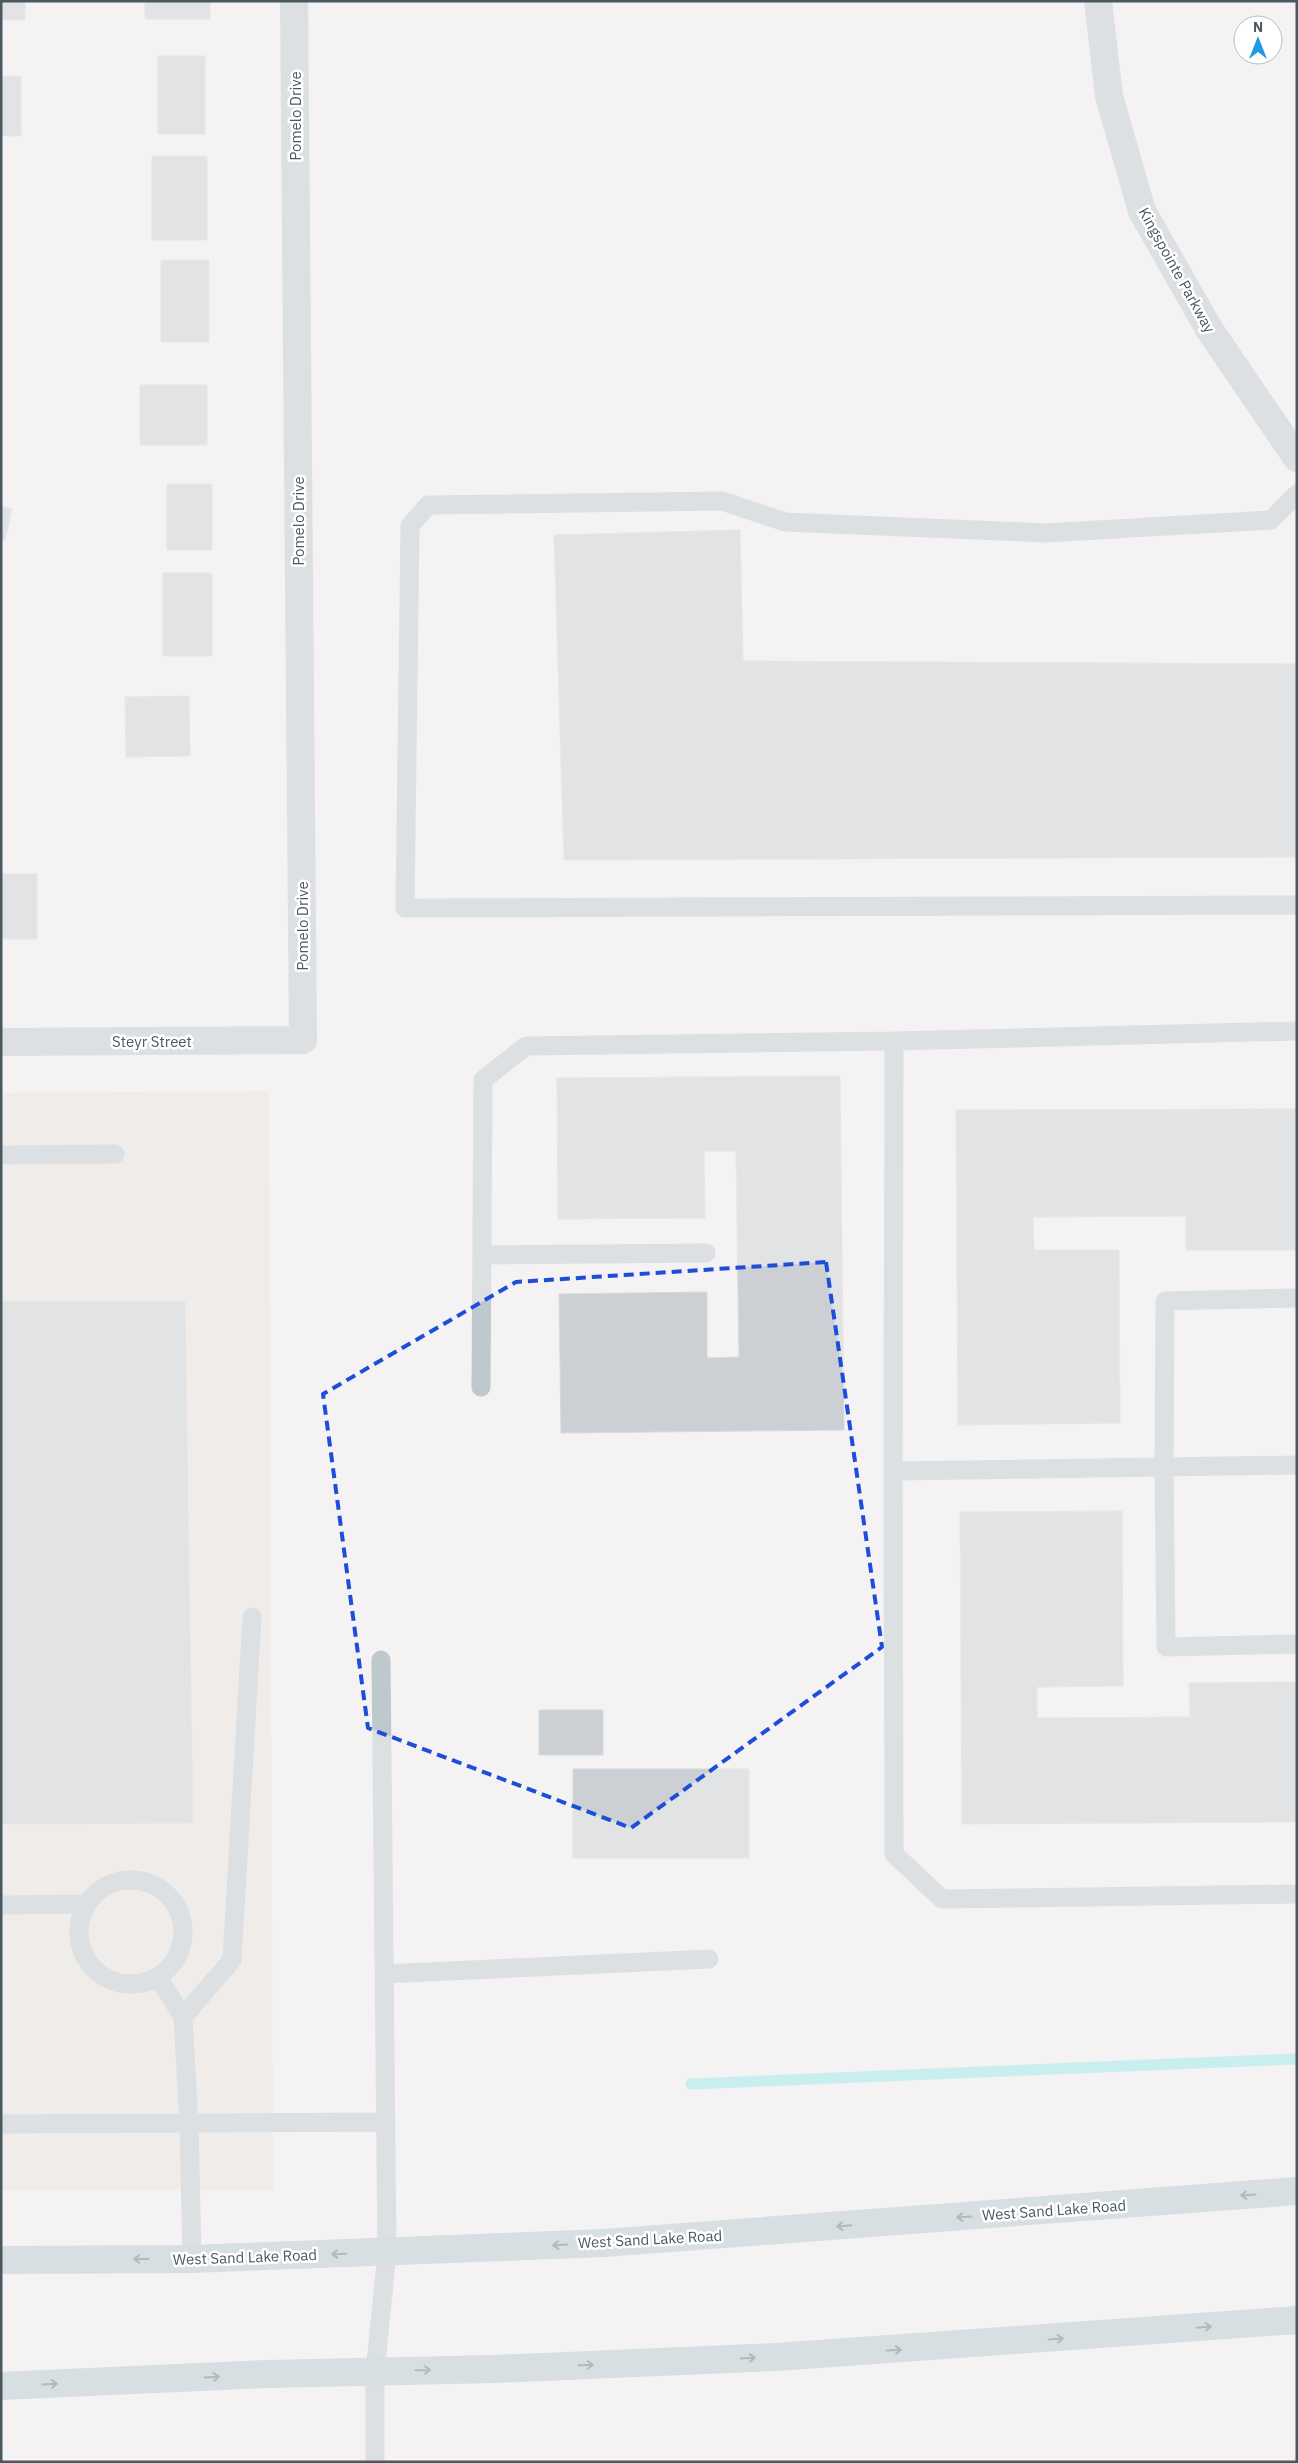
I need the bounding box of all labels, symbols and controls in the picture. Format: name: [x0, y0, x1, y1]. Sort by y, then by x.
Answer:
north arrow: [1233, 15, 1283, 65]
text: N: [1253, 18, 1263, 36]
street label: Pomelo Drive: [286, 71, 305, 161]
street label: Kingspointe Parkway: [1135, 204, 1220, 337]
street label: Pomelo Drive: [289, 476, 308, 566]
street label: Pomelo Drive: [293, 881, 312, 971]
street label: Steyr Street: [112, 1032, 192, 1051]
one-way arrow: [1240, 2190, 1256, 2200]
street label: West Sand Lake Road: [981, 2195, 1127, 2225]
one-way arrow: [956, 2212, 972, 2221]
one-way arrow: [836, 2221, 852, 2231]
street label: West Sand Lake Road: [577, 2226, 723, 2252]
one-way arrow: [552, 2240, 568, 2249]
street label: West Sand Lake Road: [173, 2245, 317, 2269]
one-way arrow: [331, 2249, 347, 2259]
one-way arrow: [134, 2254, 150, 2264]
one-way arrow: [1196, 2323, 1212, 2332]
one-way arrow: [1048, 2334, 1064, 2343]
one-way arrow: [886, 2345, 902, 2354]
one-way arrow: [740, 2353, 756, 2362]
one-way arrow: [578, 2360, 594, 2370]
one-way arrow: [415, 2366, 431, 2375]
one-way arrow: [204, 2372, 220, 2381]
one-way arrow: [42, 2379, 58, 2389]

